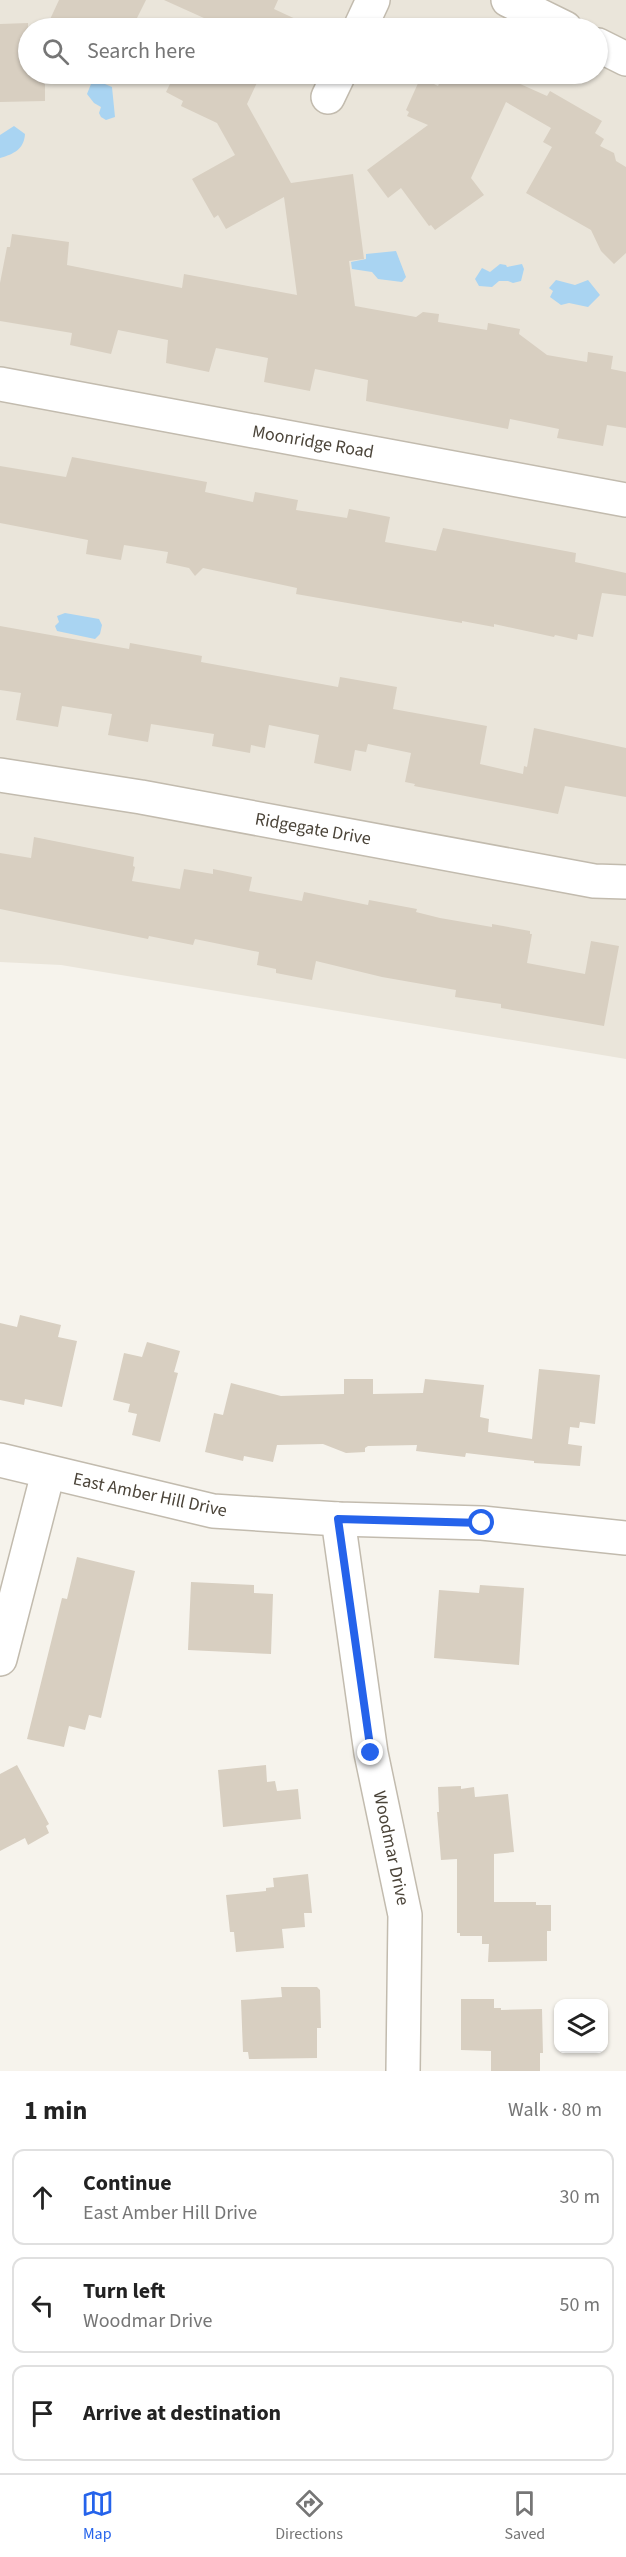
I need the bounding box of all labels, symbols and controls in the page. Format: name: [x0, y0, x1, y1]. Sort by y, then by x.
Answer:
search box: [18, 18, 608, 84]
icon: search: [39, 35, 72, 68]
text: Search here: [87, 35, 195, 67]
street label: Moonridge Road: [250, 419, 376, 465]
street label: Ridgegate Drive: [253, 807, 373, 851]
street label: East Amber Hill Drive: [71, 1466, 229, 1524]
route start: [468, 1509, 494, 1535]
route end: [357, 1739, 383, 1765]
street label: Woodmar Drive: [367, 1788, 415, 1908]
map controls: [554, 1999, 608, 2053]
button: layers: [554, 1999, 608, 2053]
text: 1 min: [24, 2092, 87, 2129]
text: Walk · 80 m: [508, 2096, 602, 2124]
text: Continue: [83, 2167, 172, 2199]
icon: ahead: [26, 2181, 59, 2214]
text: 30 m: [560, 2183, 600, 2211]
text: East Amber Hill Drive: [83, 2199, 257, 2227]
text: Turn left: [83, 2275, 165, 2307]
icon: left: [26, 2289, 59, 2322]
text: 50 m: [560, 2291, 600, 2319]
text: Woodmar Drive: [83, 2307, 212, 2335]
icon: arrive: [26, 2397, 59, 2430]
text: Arrive at destination: [83, 2397, 281, 2429]
tab: Map: [81, 2487, 114, 2545]
tab: Directions: [275, 2487, 343, 2545]
tab: Saved: [504, 2487, 545, 2545]

